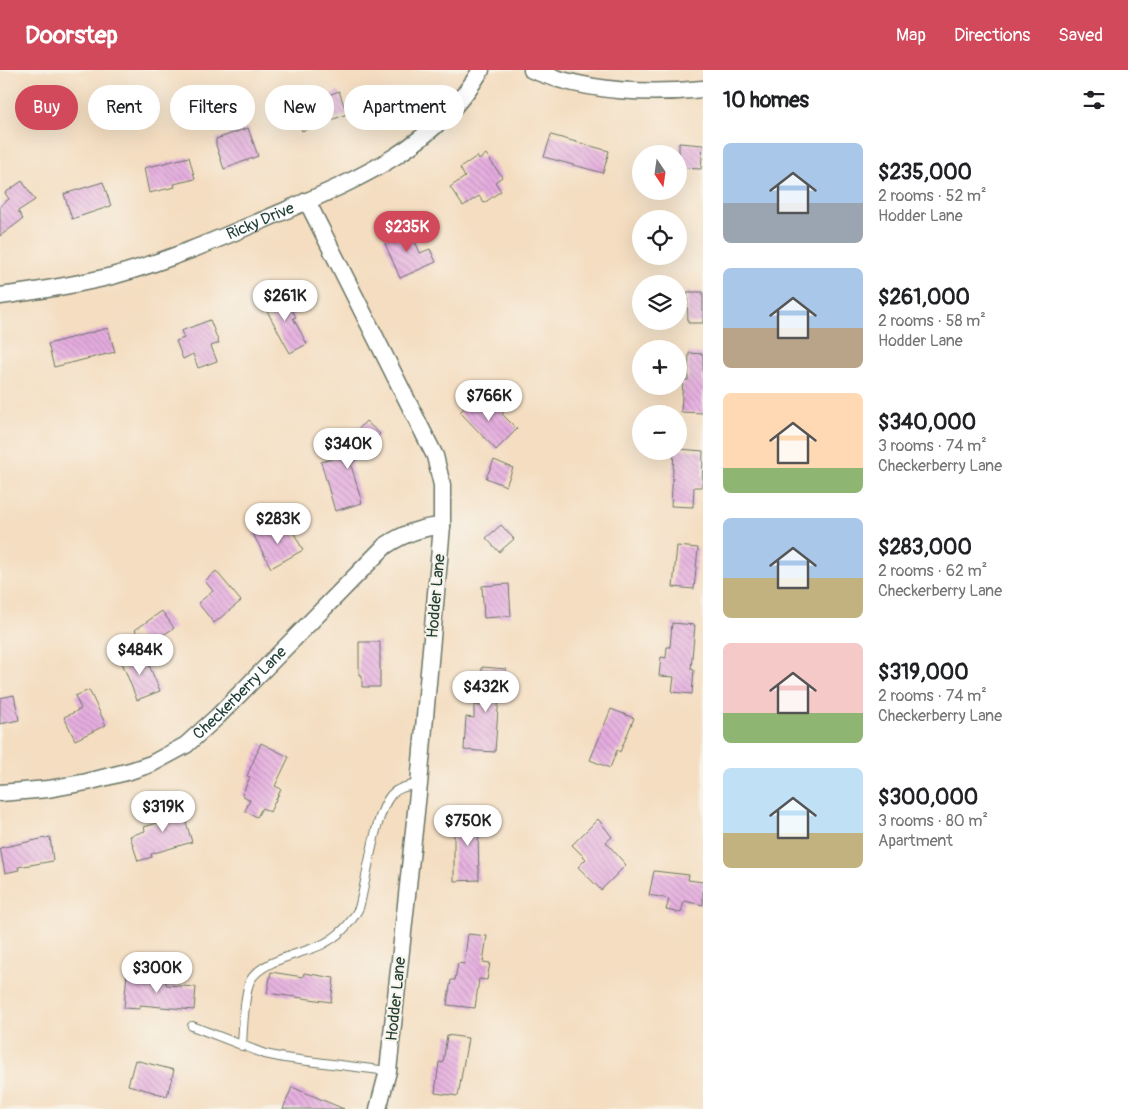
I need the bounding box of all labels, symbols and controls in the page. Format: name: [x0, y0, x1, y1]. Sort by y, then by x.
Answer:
text: Doorstep: [25, 21, 118, 50]
text: Map: [896, 24, 926, 47]
text: Directions: [954, 24, 1030, 47]
text: Saved: [1058, 24, 1103, 47]
chip: Buy: [15, 85, 78, 130]
chip: Rent: [88, 85, 160, 130]
chip: Filters: [170, 85, 255, 130]
chip: New: [265, 85, 334, 130]
chip: Apartment: [344, 85, 464, 130]
icon: filters: [1080, 86, 1108, 114]
text: 10 homes: [723, 87, 809, 114]
north arrow: [632, 145, 688, 200]
map controls: [632, 145, 687, 460]
text: $235,000: [878, 159, 972, 186]
icon: home: [763, 163, 823, 223]
text: 2 rooms · 52 m²: [878, 186, 987, 206]
street label: Ricky Drive: [223, 198, 297, 244]
text: Hodder Lane: [878, 206, 963, 226]
pin: $235K: [372, 210, 442, 253]
button: locate: [632, 210, 687, 265]
text: $235K: [385, 217, 429, 237]
button: layers: [632, 275, 687, 330]
pin: $261K: [250, 280, 320, 322]
text: $261,000: [878, 284, 970, 311]
text: $261K: [264, 286, 306, 306]
icon: home: [763, 288, 823, 348]
text: 2 rooms · 58 m²: [878, 311, 986, 331]
text: Hodder Lane: [878, 331, 963, 351]
button: +: [632, 340, 687, 395]
pin: $766K: [454, 380, 524, 422]
text: $766K: [466, 386, 512, 406]
button: −: [632, 405, 687, 460]
text: $340,000: [878, 409, 976, 436]
icon: home: [763, 413, 823, 473]
pin: $340K: [313, 428, 383, 470]
text: $340K: [324, 434, 372, 454]
text: 3 rooms · 74 m²: [878, 436, 987, 456]
text: Checkerberry Lane: [878, 456, 1002, 476]
pin: $283K: [243, 502, 313, 545]
text: $283K: [256, 509, 300, 529]
text: $283,000: [878, 534, 972, 561]
icon: home: [763, 538, 823, 598]
street label: Hodder Lane: [422, 553, 450, 639]
text: 2 rooms · 62 m²: [878, 561, 987, 581]
text: Checkerberry Lane: [878, 581, 1002, 601]
pin: $484K: [105, 634, 175, 676]
text: $484K: [118, 640, 162, 660]
street label: Checkerberry Lane: [189, 642, 291, 744]
text: $319,000: [878, 659, 969, 686]
icon: home: [763, 663, 823, 723]
pin: $432K: [451, 670, 521, 713]
text: $432K: [463, 677, 509, 697]
text: 2 rooms · 74 m²: [878, 686, 987, 706]
text: Checkerberry Lane: [878, 706, 1002, 726]
text: $300,000: [878, 784, 978, 811]
icon: home: [763, 788, 823, 848]
pin: $319K: [128, 790, 198, 833]
text: $319K: [142, 797, 184, 817]
pin: $750K: [433, 804, 503, 847]
text: $750K: [445, 811, 491, 831]
text: 3 rooms · 80 m²: [878, 811, 988, 831]
text: Apartment: [878, 831, 953, 851]
pin: $300K: [122, 952, 192, 994]
street label: Hodder Lane: [382, 956, 410, 1042]
text: $300K: [132, 958, 182, 978]

